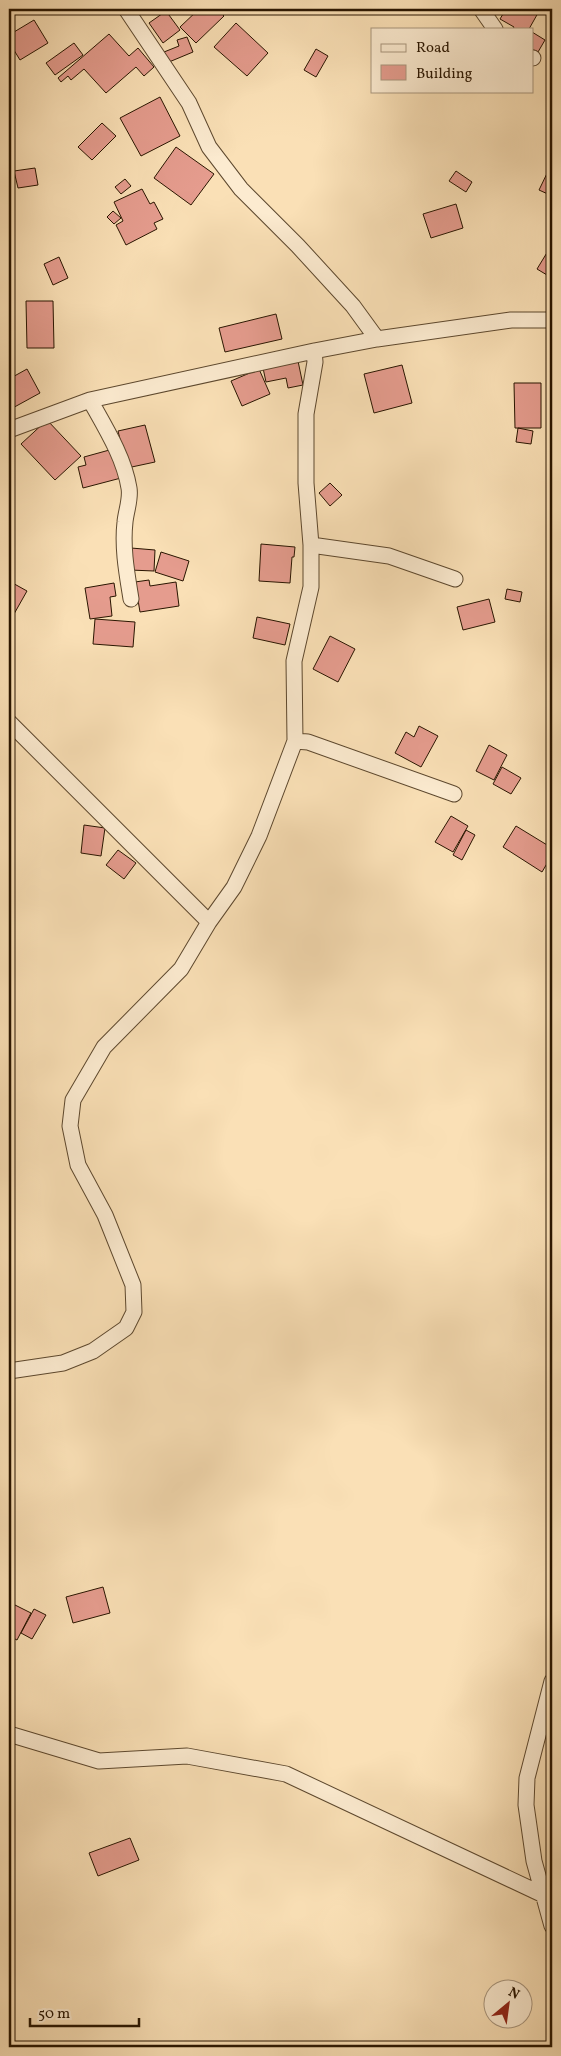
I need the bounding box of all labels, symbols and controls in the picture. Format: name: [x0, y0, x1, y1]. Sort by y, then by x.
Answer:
legend: [371, 28, 534, 92]
text: Road: [416, 38, 450, 59]
text: Building: [416, 64, 473, 85]
north arrow: [484, 1978, 534, 2028]
text: N: [505, 1983, 523, 2005]
scale bar: [30, 1996, 139, 2028]
text: 50 m: [38, 2004, 70, 2025]

